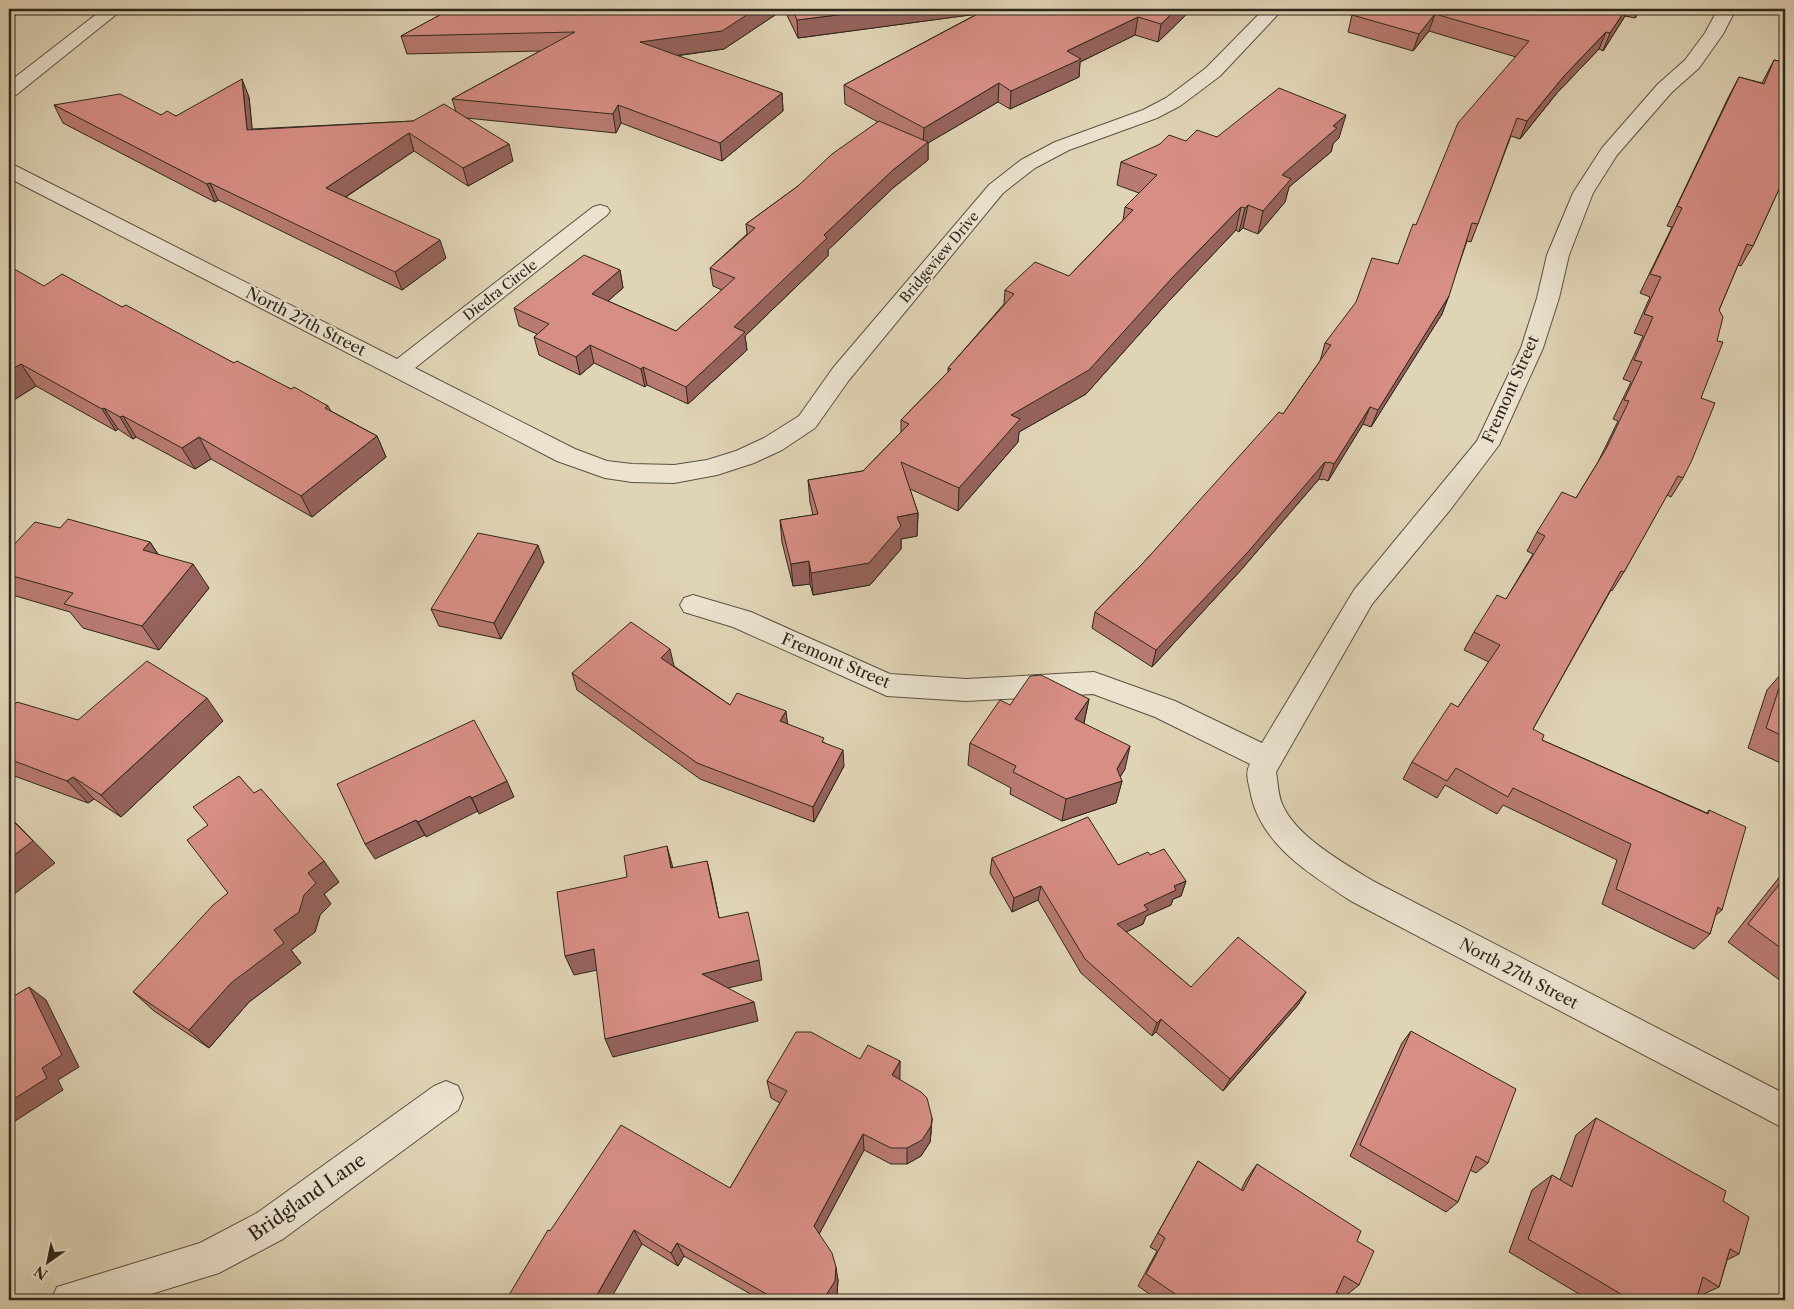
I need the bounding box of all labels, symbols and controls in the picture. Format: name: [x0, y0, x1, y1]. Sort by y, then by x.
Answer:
street label: Bridgeview Drive: [895, 207, 983, 306]
street label: Diedra Circle: [459, 255, 541, 324]
street label: North 27th Street: [243, 282, 369, 360]
street label: Fremont Street: [1477, 332, 1543, 446]
street label: Fremont Street: [779, 628, 894, 692]
street label: North 27th Street: [1456, 933, 1582, 1013]
street label: Bridgland Lane: [244, 1148, 370, 1246]
north arrow: [22, 1236, 72, 1286]
text: N: [31, 1262, 51, 1284]

